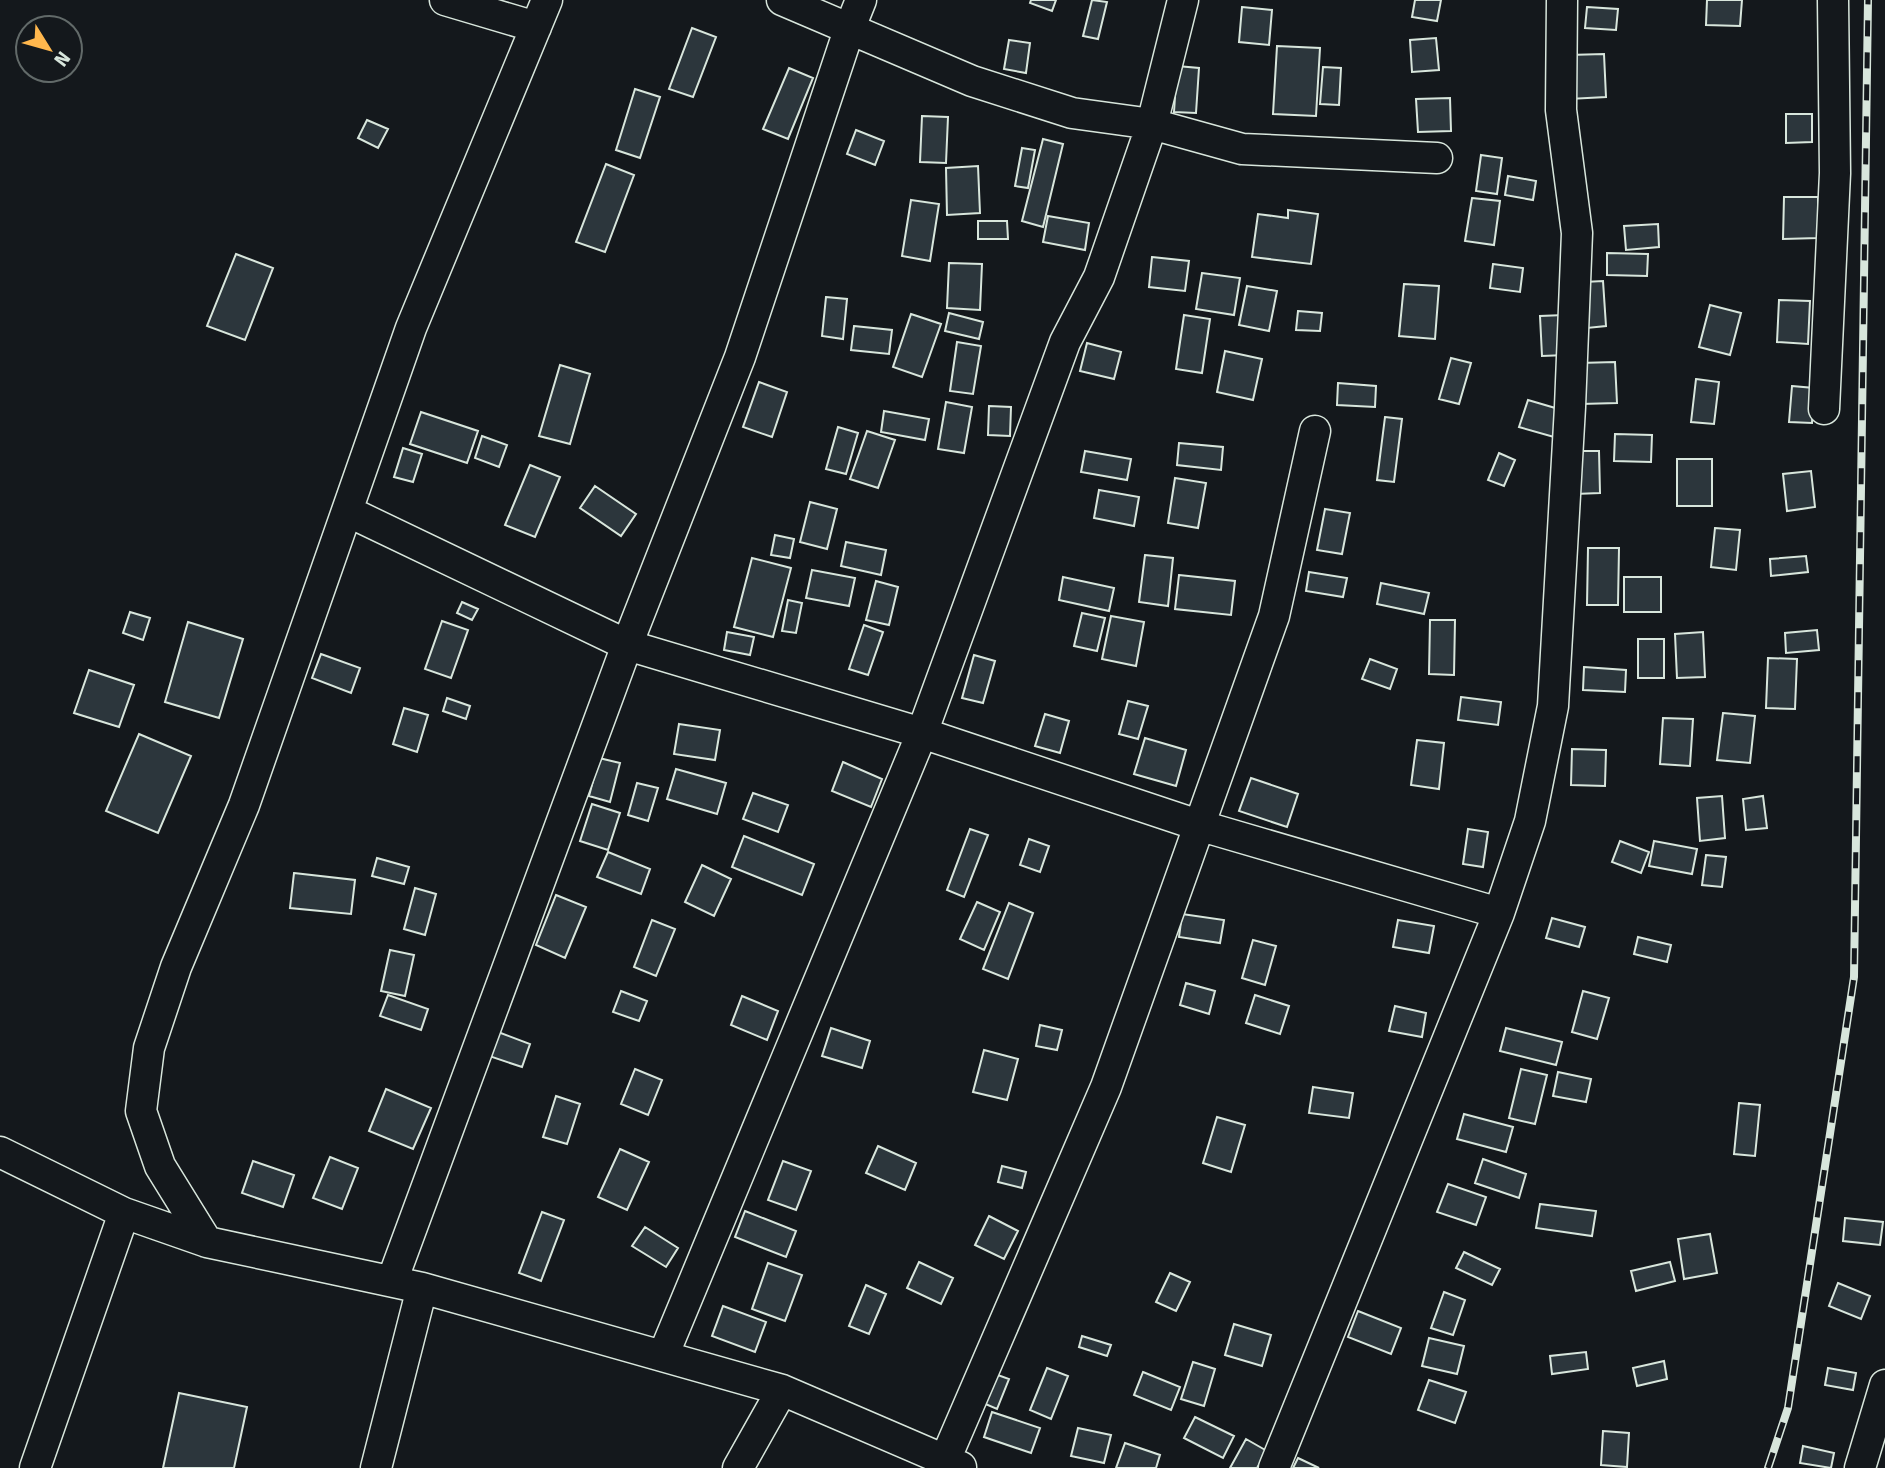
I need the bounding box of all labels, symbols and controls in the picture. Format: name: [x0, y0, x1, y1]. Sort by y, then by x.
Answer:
north arrow: [14, 14, 84, 84]
text: N: [49, 47, 75, 71]

